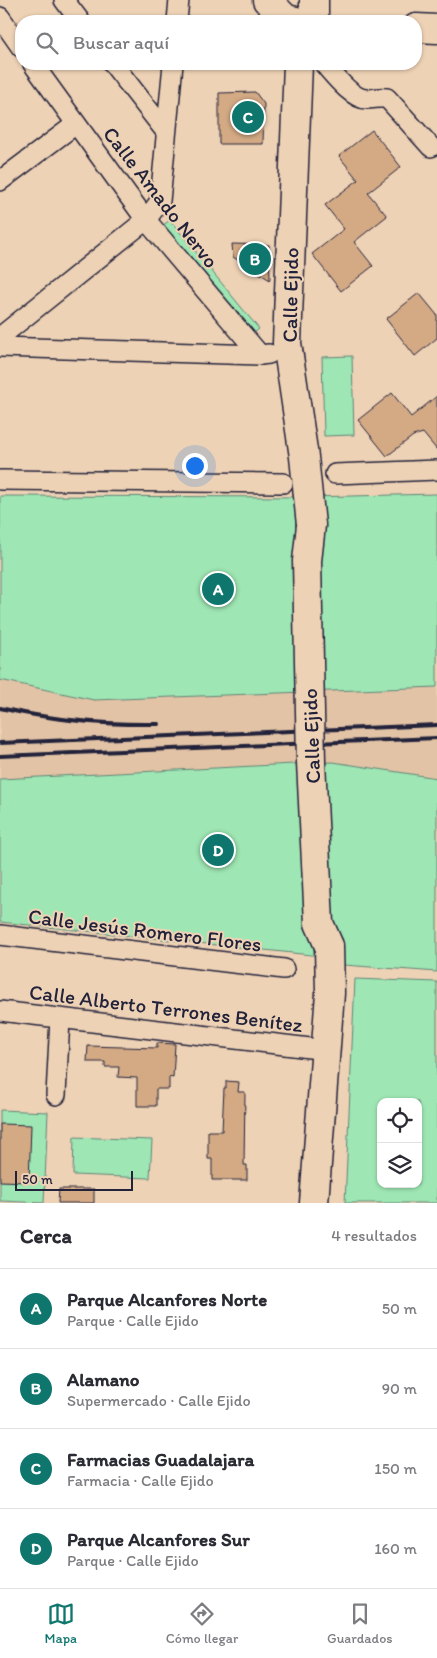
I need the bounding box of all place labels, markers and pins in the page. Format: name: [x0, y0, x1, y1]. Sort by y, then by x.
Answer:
pin: C: [232, 98, 264, 136]
pin: B: [239, 240, 271, 278]
pin: A: [202, 570, 234, 608]
pin: D: [202, 831, 234, 869]

